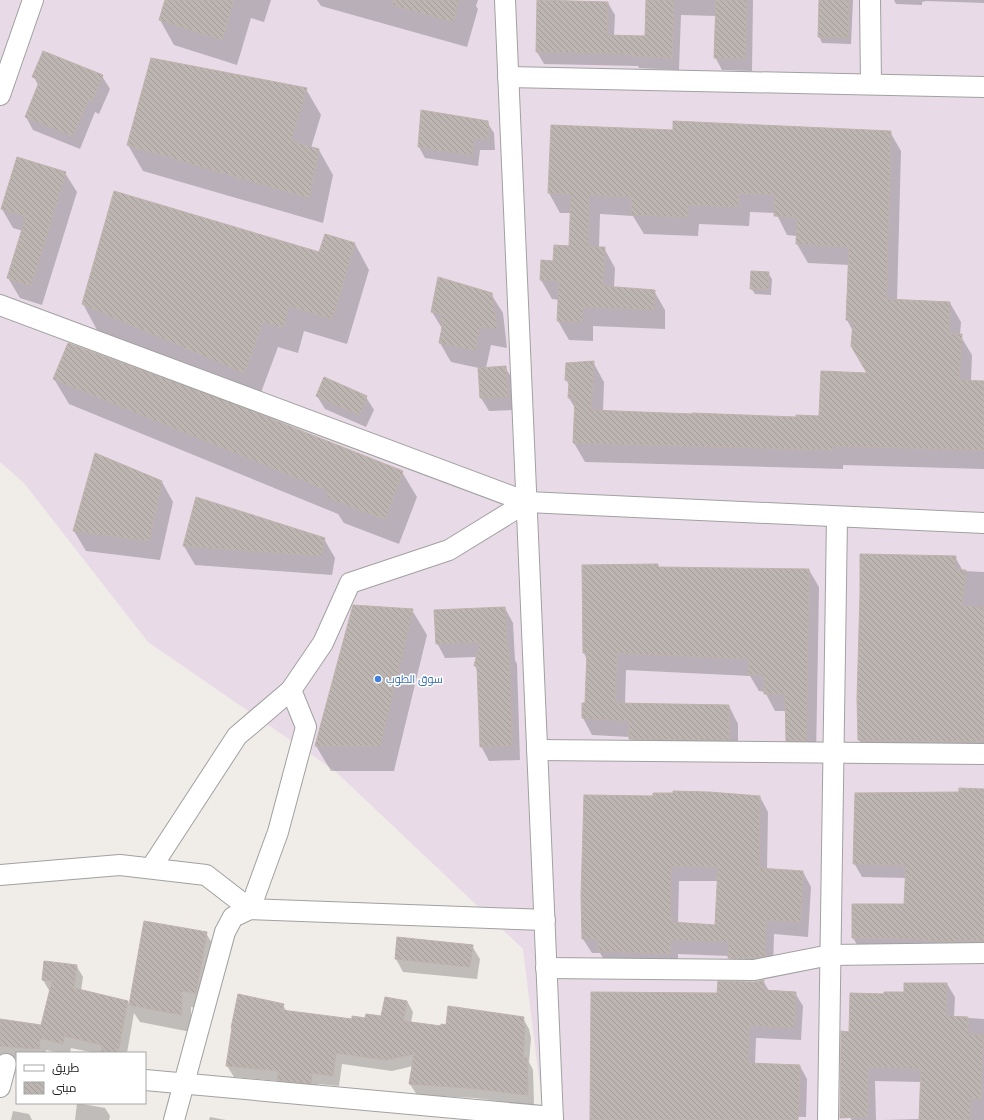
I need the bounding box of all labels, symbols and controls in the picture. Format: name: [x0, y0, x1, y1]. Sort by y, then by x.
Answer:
place label: سوق الطوب: [386, 673, 443, 686]
marker: سوق الطوب: [373, 674, 383, 684]
legend: [16, 1052, 146, 1104]
text: طريق: [52, 1061, 80, 1075]
text: مبنى: [52, 1081, 77, 1095]

